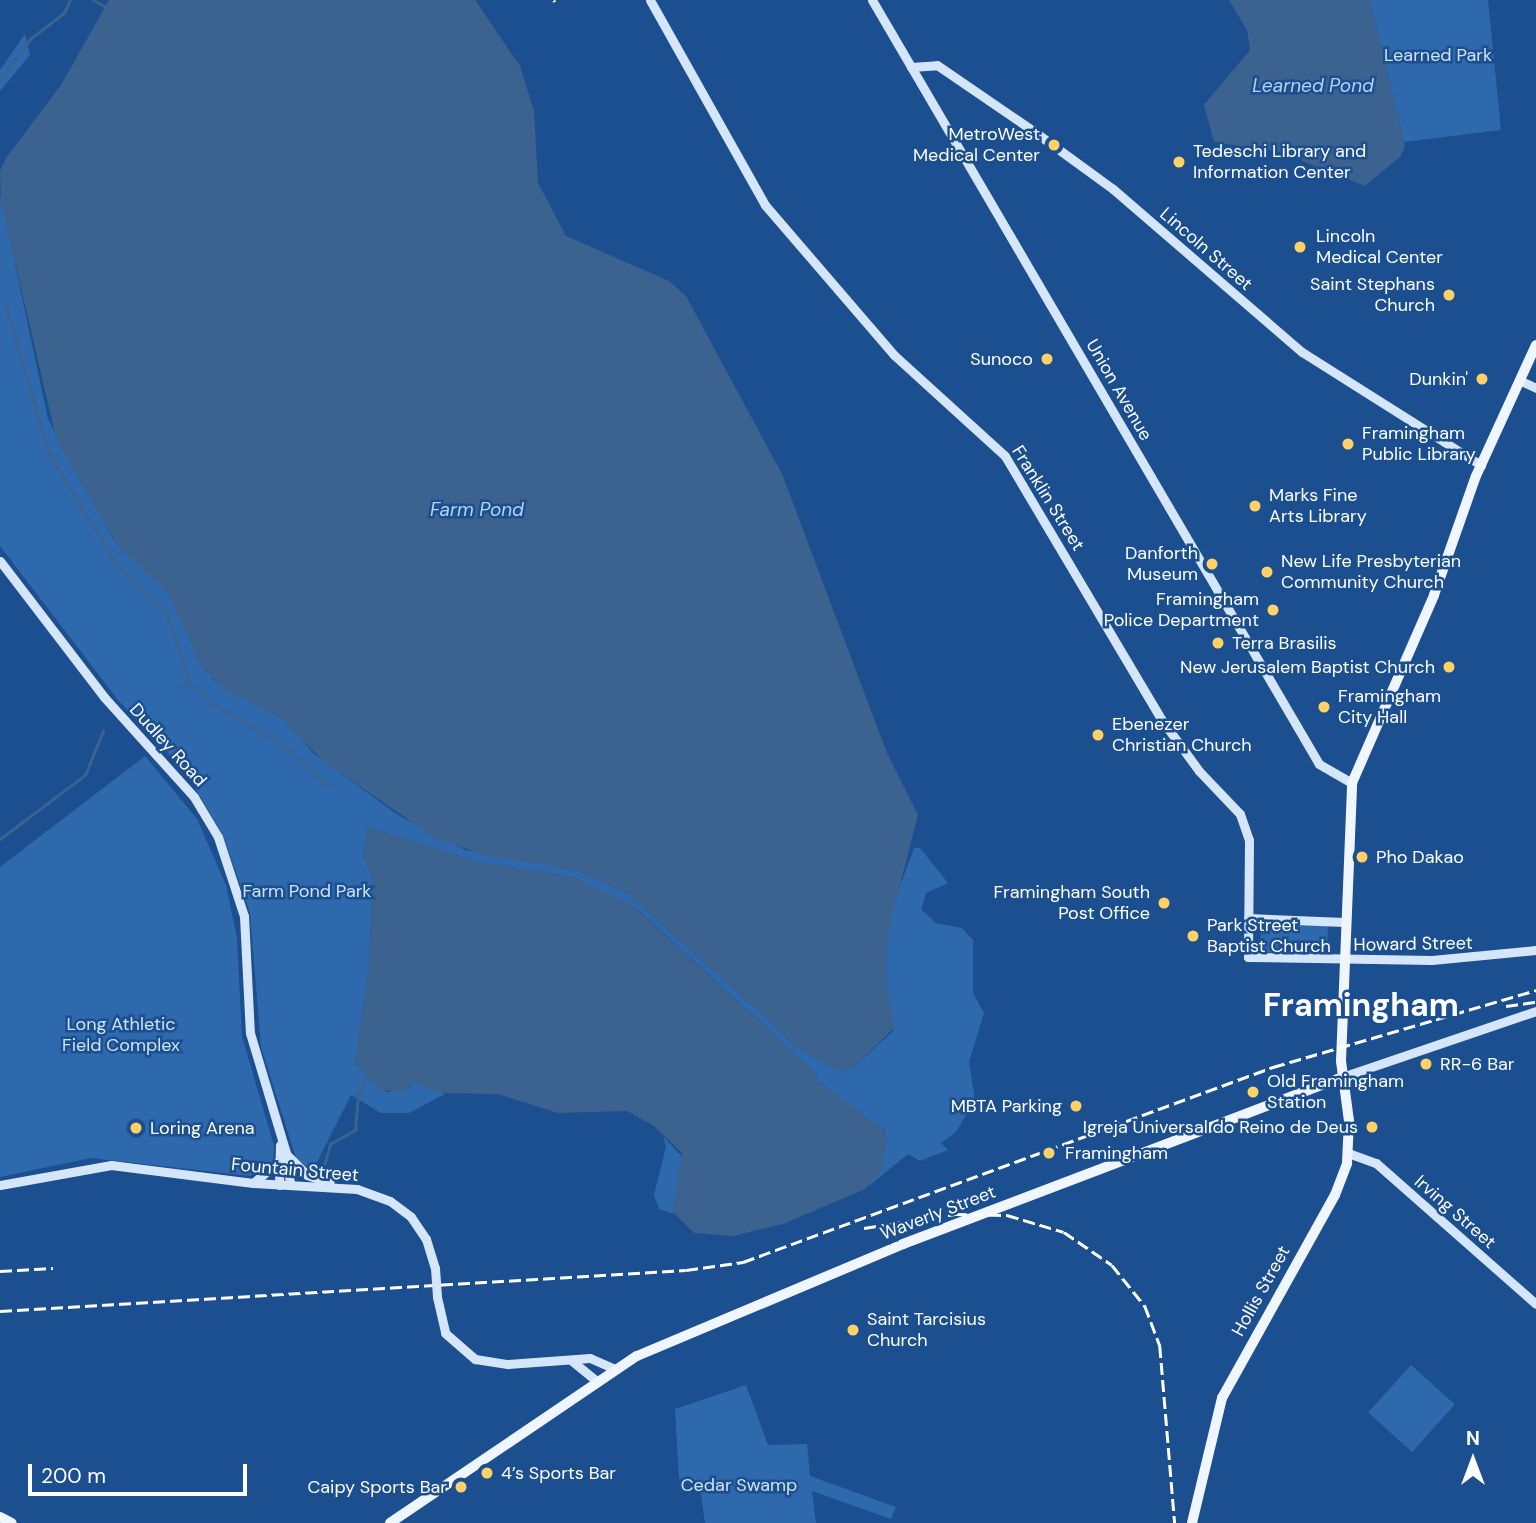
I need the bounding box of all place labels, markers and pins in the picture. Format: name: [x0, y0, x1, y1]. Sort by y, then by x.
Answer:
place label: MetroWest Medical Center: [913, 124, 1040, 166]
marker: MetroWest Medical Center: [1046, 137, 1062, 153]
place label: Tedeschi Library and Information Center: [1193, 141, 1366, 184]
marker: Tedeschi Library and Information Center: [1171, 154, 1187, 170]
place label: Lincoln Medical Center: [1316, 226, 1443, 268]
marker: Lincoln Medical Center: [1290, 237, 1310, 257]
place label: Saint Stephans Church: [1310, 274, 1435, 316]
marker: Saint Stephans Church: [1441, 287, 1457, 303]
place label: Sunoco: [970, 348, 1033, 370]
marker: Sunoco: [1039, 351, 1055, 367]
place label: Dunkin': [1409, 368, 1468, 390]
marker: Dunkin': [1474, 371, 1490, 387]
place label: Framingham Public Library: [1362, 423, 1476, 466]
marker: Framingham Public Library: [1340, 436, 1356, 452]
place label: Marks Fine Arts Library: [1269, 485, 1367, 528]
marker: Marks Fine Arts Library: [1247, 498, 1263, 514]
place label: Danforth Museum: [1125, 543, 1198, 586]
place label: New Life Presbyterian Community Church: [1281, 551, 1461, 594]
marker: Danforth Museum: [1204, 556, 1220, 572]
marker: New Life Presbyterian Community Church: [1259, 564, 1275, 580]
place label: Framingham Police Department: [1104, 589, 1259, 632]
marker: Framingham Police Department: [1265, 602, 1281, 618]
place label: Terra Brasilis: [1232, 632, 1337, 654]
marker: Terra Brasilis: [1210, 635, 1226, 651]
place label: New Jerusalem Baptist Church: [1180, 656, 1435, 678]
marker: New Jerusalem Baptist Church: [1441, 659, 1457, 675]
place label: Framingham City Hall: [1338, 686, 1441, 728]
marker: Framingham City Hall: [1316, 699, 1332, 715]
place label: Ebenezer Christian Church: [1112, 714, 1252, 756]
marker: Ebenezer Christian Church: [1090, 727, 1106, 743]
place label: Pho Dakao: [1376, 846, 1464, 868]
marker: Pho Dakao: [1354, 849, 1370, 865]
place label: Framingham South Post Office: [993, 882, 1150, 924]
marker: Framingham South Post Office: [1156, 895, 1172, 911]
place label: Park Street Baptist Church: [1207, 915, 1331, 958]
marker: Park Street Baptist Church: [1185, 928, 1201, 944]
place label: RR-6 Bar: [1440, 1053, 1515, 1075]
marker: RR-6 Bar: [1418, 1056, 1434, 1072]
place label: Old Framingham Station: [1267, 1071, 1404, 1114]
marker: Old Framingham Station: [1245, 1084, 1261, 1100]
place label: MBTA Parking: [951, 1095, 1062, 1117]
marker: MBTA Parking: [1068, 1098, 1084, 1114]
place label: Igreja Universal do Reino de Deus: [1083, 1116, 1358, 1138]
place label: Loring Arena: [150, 1117, 255, 1139]
marker: Igreja Universal do Reino de Deus: [1364, 1119, 1380, 1135]
marker: Loring Arena: [128, 1120, 144, 1136]
place label: Framingham: [1065, 1142, 1168, 1164]
marker: Framingham: [1039, 1143, 1059, 1163]
place label: Saint Tarcisius Church: [867, 1309, 986, 1352]
marker: Saint Tarcisius Church: [845, 1322, 861, 1338]
place label: 4’s Sports Bar: [501, 1462, 616, 1484]
marker: 4’s Sports Bar: [479, 1465, 495, 1481]
place label: Caipy Sports Bar: [307, 1476, 447, 1498]
marker: Caipy Sports Bar: [453, 1479, 469, 1495]

